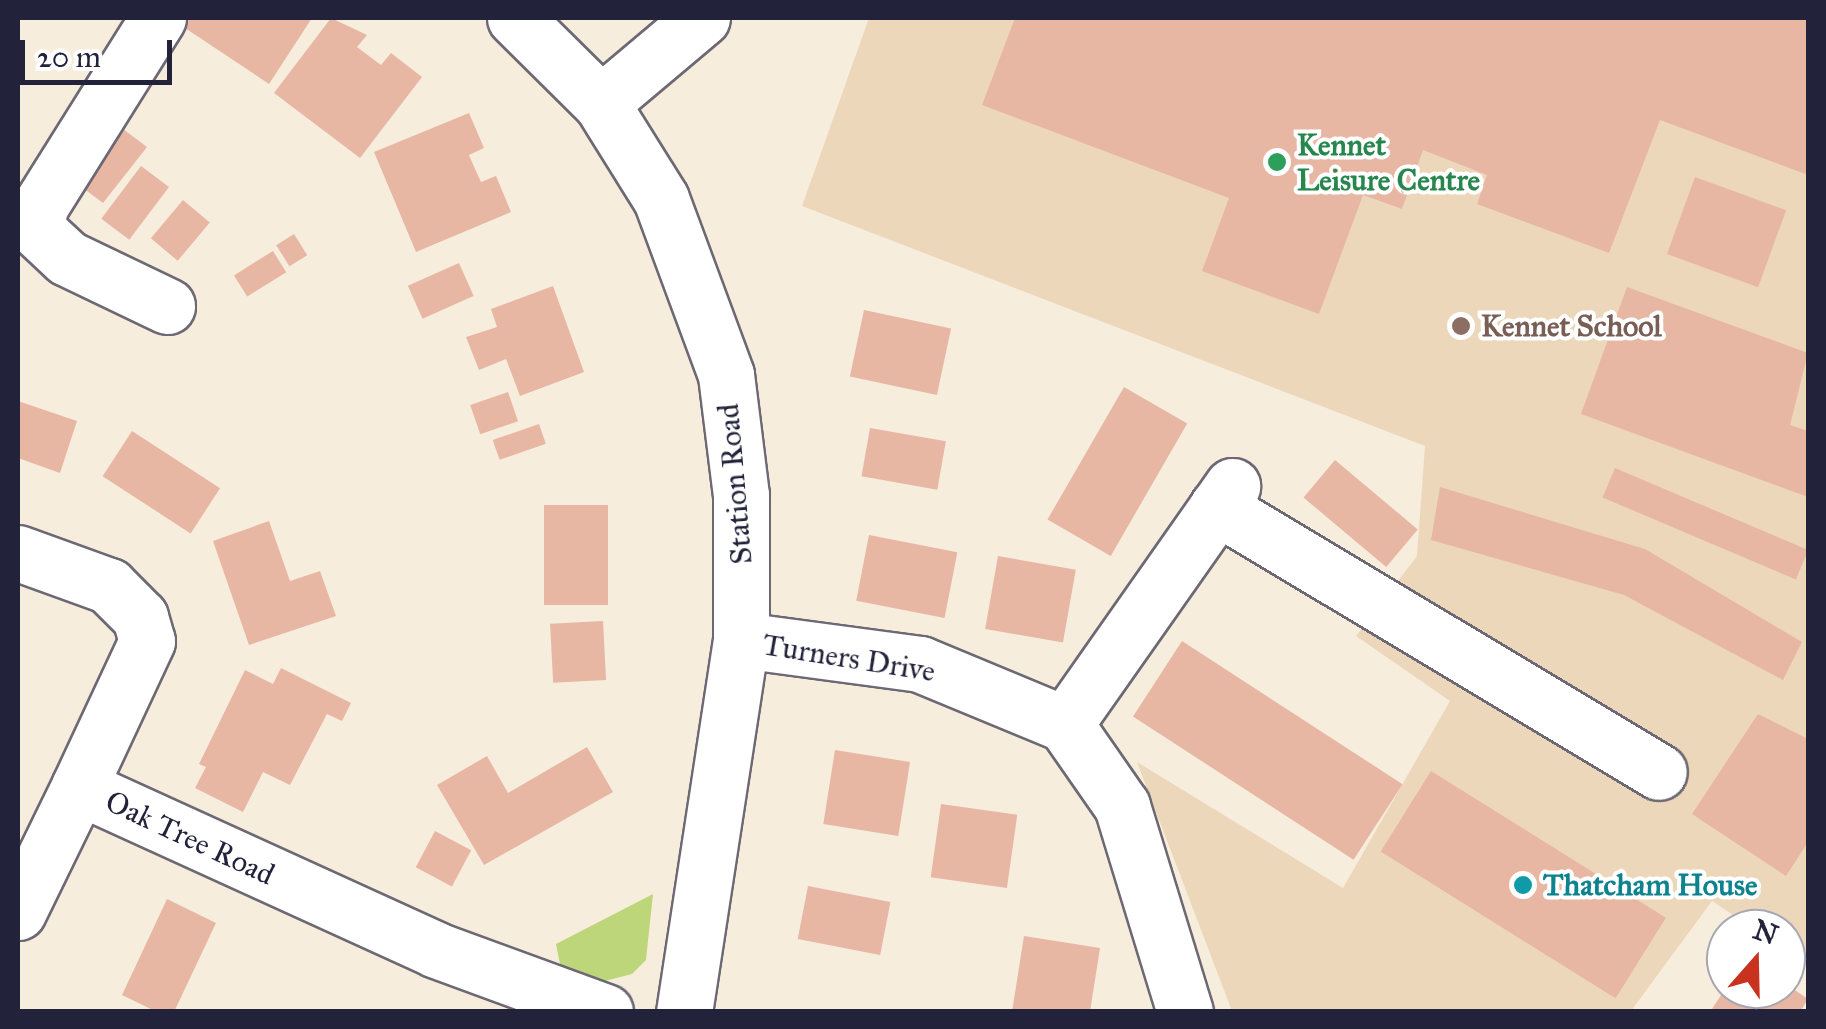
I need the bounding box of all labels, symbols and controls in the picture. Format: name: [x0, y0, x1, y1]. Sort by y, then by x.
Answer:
scale bar: [25, 20, 178, 82]
text: 20 m: [37, 39, 101, 75]
place label: Kennet Leisure Centre: [1297, 127, 1480, 198]
marker: Kennet Leisure Centre: [1266, 151, 1288, 173]
place label: Kennet School: [1481, 308, 1662, 344]
marker: Kennet School: [1450, 315, 1472, 337]
street label: Station Road: [710, 402, 760, 566]
street label: Turners Drive: [760, 627, 938, 689]
street label: Oak Tree Road: [100, 783, 280, 893]
place label: Thatcham House: [1543, 867, 1758, 903]
marker: Thatcham House: [1512, 874, 1534, 896]
north arrow: [1706, 909, 1806, 1009]
text: N: [1749, 912, 1783, 953]

